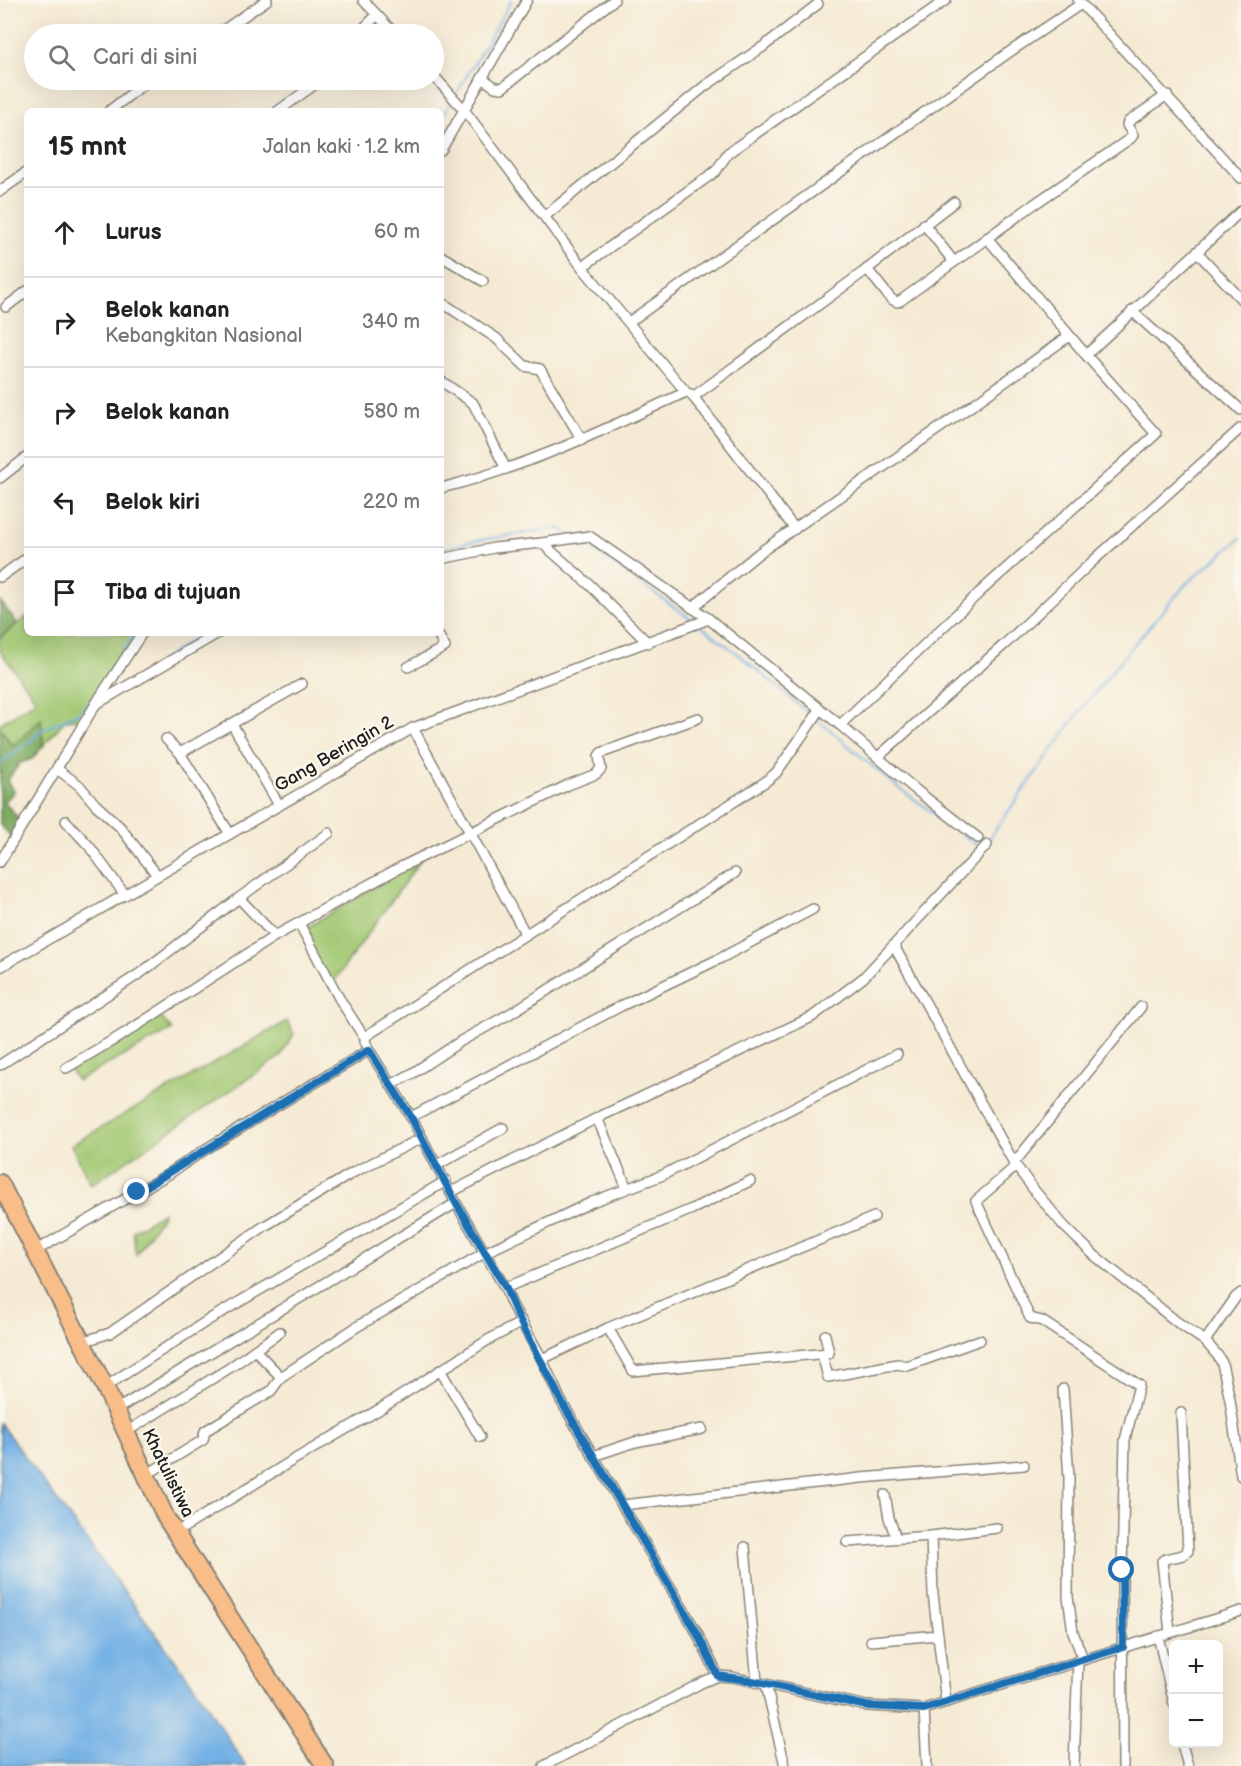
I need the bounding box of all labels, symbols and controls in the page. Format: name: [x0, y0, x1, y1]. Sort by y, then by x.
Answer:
search box: [24, 24, 444, 90]
icon: search: [45, 41, 78, 74]
text: Cari di sini: [93, 44, 197, 71]
text: 15 mnt: [48, 132, 126, 163]
text: Jalan kaki · 1.2 km: [263, 135, 420, 159]
icon: ahead: [48, 216, 81, 249]
text: Lurus: [105, 219, 161, 246]
text: 60 m: [374, 220, 420, 244]
text: Belok kanan: [105, 297, 230, 324]
icon: right: [48, 306, 81, 339]
text: 340 m: [362, 310, 420, 334]
text: Kebangkitan Nasional: [105, 324, 302, 348]
icon: right: [48, 396, 81, 429]
text: Belok kanan: [105, 399, 230, 426]
text: 580 m: [363, 400, 420, 424]
icon: left: [48, 486, 81, 519]
text: Belok kiri: [105, 489, 200, 516]
text: 220 m: [363, 490, 420, 514]
icon: arrive: [48, 576, 81, 609]
text: Tiba di tujuan: [105, 579, 241, 606]
street label: Gang Beringin 2: [271, 711, 397, 796]
route end: [123, 1178, 149, 1204]
street label: Khatulistiwa: [137, 1425, 199, 1521]
route start: [1108, 1556, 1134, 1582]
map controls: [1169, 1640, 1223, 1748]
button: +: [1169, 1640, 1223, 1694]
button: −: [1169, 1694, 1223, 1748]

